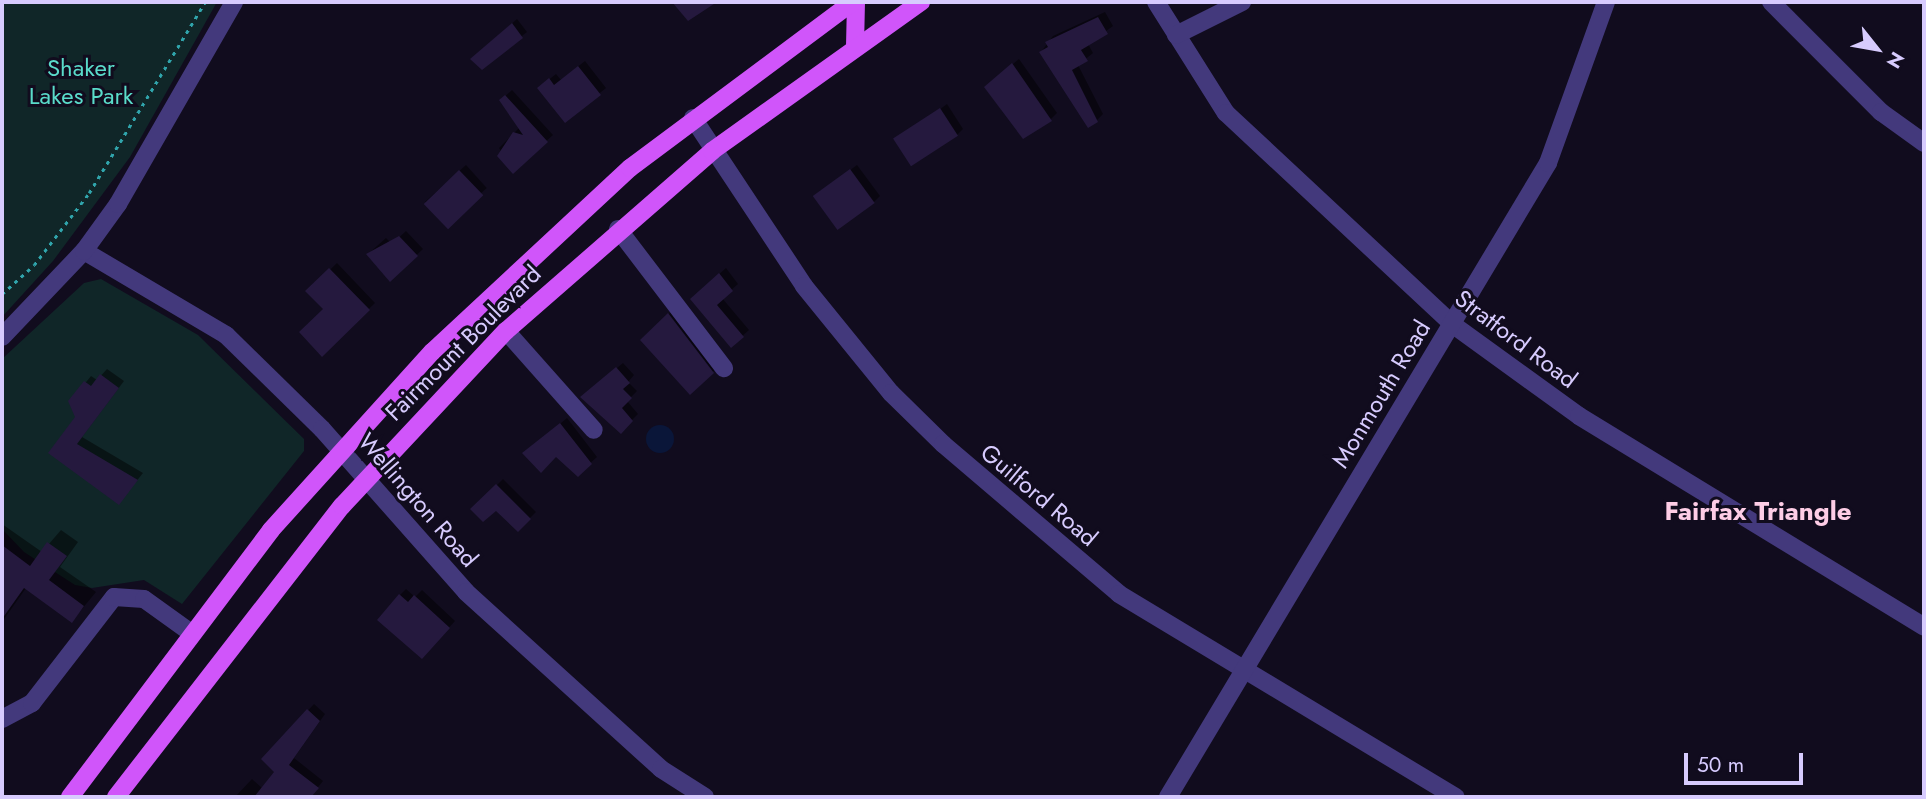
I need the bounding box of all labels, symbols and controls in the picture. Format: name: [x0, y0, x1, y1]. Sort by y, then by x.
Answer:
north arrow: [1842, 14, 1912, 84]
text: N: [1880, 47, 1911, 73]
park label: Shaker Lakes Park: [29, 54, 133, 110]
street label: Fairmount Boulevard: [379, 259, 547, 427]
street label: Stratford Road: [1449, 284, 1583, 394]
street label: Monmouth Road: [1326, 315, 1436, 473]
street label: Wellington Road: [352, 427, 484, 573]
street label: Guilford Road: [975, 438, 1103, 552]
district label: Fairfax Triangle: [1664, 496, 1852, 528]
scale bar: [1688, 740, 1807, 784]
text: 50 m: [1697, 750, 1744, 780]

